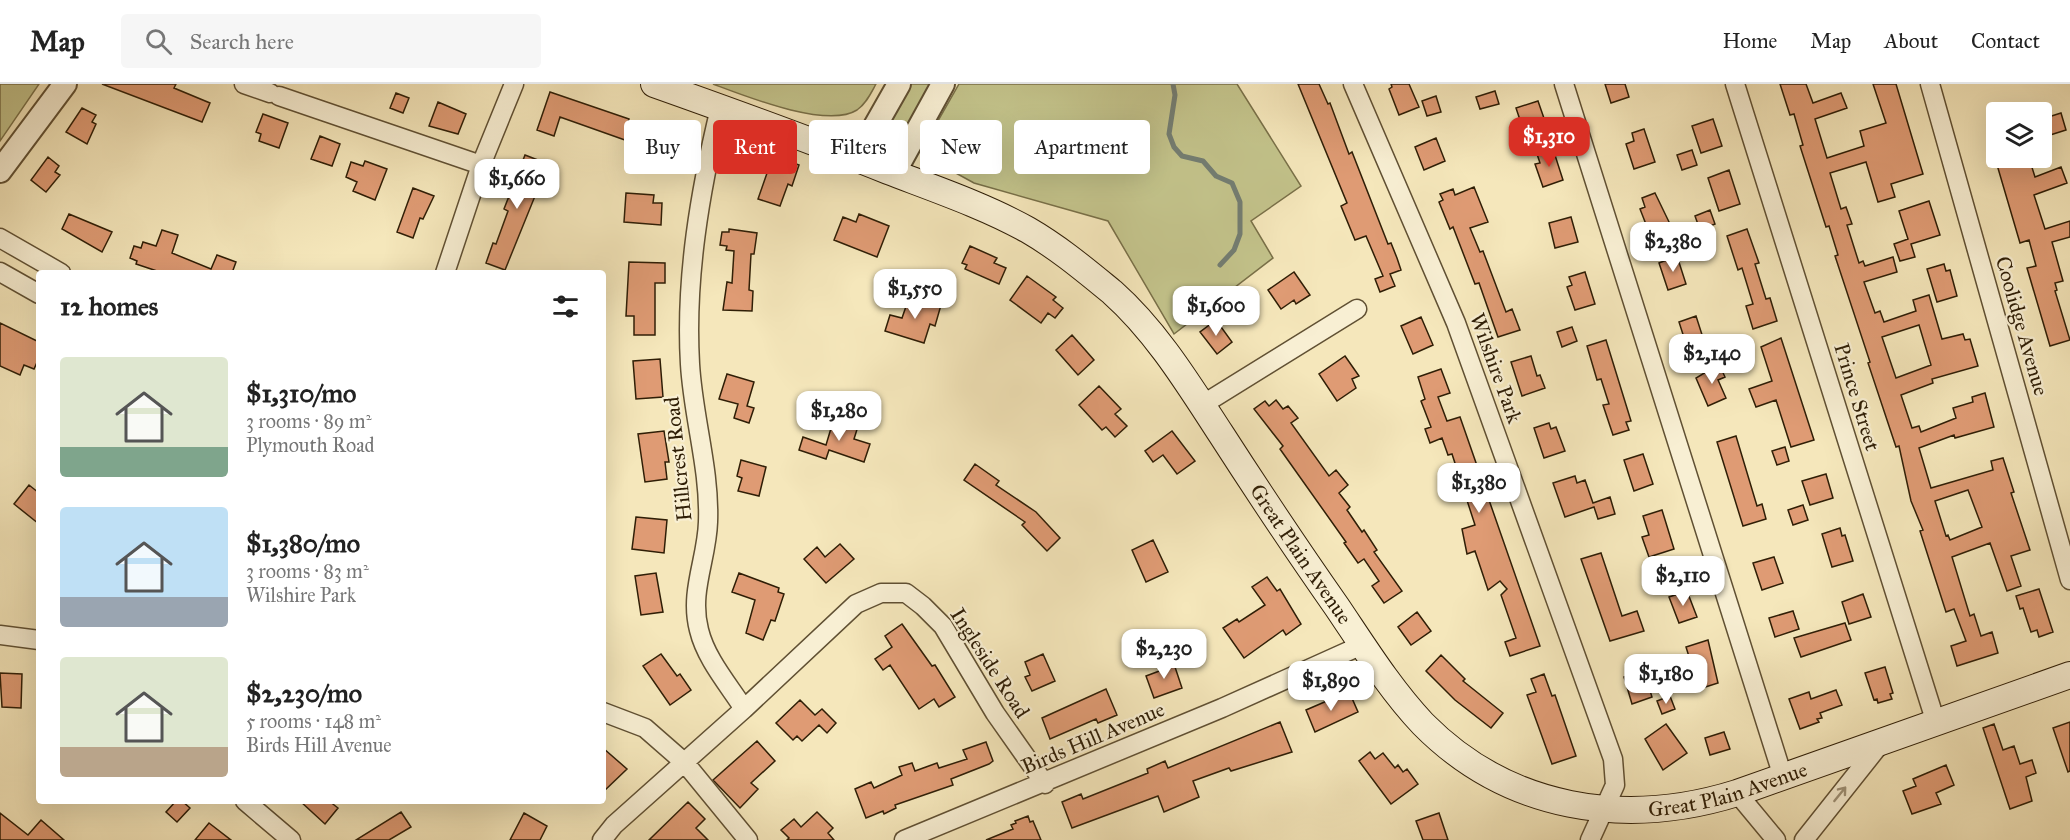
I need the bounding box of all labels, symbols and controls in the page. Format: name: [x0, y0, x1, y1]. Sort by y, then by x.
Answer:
search box: [121, 14, 541, 68]
text: Map: [30, 24, 85, 59]
icon: search: [142, 25, 175, 58]
text: Search here: [190, 28, 294, 55]
text: Home: [1722, 28, 1777, 54]
text: Map: [1810, 28, 1851, 54]
text: About: [1884, 28, 1938, 54]
text: Contact: [1971, 28, 2040, 54]
map controls: [1986, 102, 2052, 168]
button: layers: [1986, 102, 2052, 168]
pin: $1,310: [1500, 117, 1598, 168]
chip: Buy: [624, 120, 701, 174]
chip: Rent: [713, 120, 797, 174]
chip: Filters: [809, 120, 908, 174]
chip: New: [920, 120, 1002, 174]
chip: Apartment: [1014, 120, 1150, 174]
text: $1,310: [1523, 124, 1575, 148]
pin: $1,660: [468, 159, 566, 210]
text: $1,660: [488, 166, 546, 190]
pin: $2,380: [1624, 222, 1722, 273]
text: $2,380: [1644, 229, 1702, 253]
street label: Coolidge Avenue: [1990, 253, 2054, 399]
pin: $1,550: [866, 269, 964, 320]
text: $1,550: [888, 276, 942, 300]
pin: $1,600: [1167, 286, 1265, 337]
text: 12 homes: [60, 290, 158, 322]
icon: filters: [549, 290, 582, 323]
text: $1,600: [1187, 293, 1245, 317]
street label: Wilshire Park: [1464, 309, 1528, 427]
pin: $2,140: [1663, 334, 1761, 385]
street label: Prince Street: [1828, 340, 1886, 455]
text: $2,140: [1683, 341, 1741, 365]
text: $1,310/mo: [246, 377, 356, 409]
icon: home: [108, 381, 180, 453]
pin: $1,280: [790, 391, 888, 442]
street label: Hillcrest Road: [658, 395, 697, 522]
text: $1,280: [810, 398, 868, 422]
text: 3 rooms · 89 m²: [246, 409, 371, 433]
text: Plymouth Road: [246, 433, 375, 457]
pin: $1,380: [1430, 463, 1528, 514]
text: $1,380: [1451, 470, 1507, 494]
street label: Great Plain Avenue: [1244, 479, 1358, 629]
text: $1,380/mo: [246, 527, 360, 559]
icon: home: [108, 531, 180, 603]
pin: $2,110: [1634, 556, 1732, 607]
text: 3 rooms · 83 m²: [246, 559, 369, 583]
text: $2,110: [1656, 563, 1710, 587]
text: Wilshire Park: [246, 583, 356, 607]
street label: Ingleside Road: [945, 603, 1036, 723]
pin: $2,230: [1115, 629, 1213, 680]
text: $2,230: [1136, 636, 1192, 660]
pin: $1,180: [1617, 654, 1715, 705]
pin: $1,890: [1282, 661, 1380, 712]
text: $1,180: [1638, 661, 1694, 685]
text: $1,890: [1302, 668, 1360, 692]
text: $2,230/mo: [246, 677, 362, 709]
icon: home: [108, 681, 180, 753]
street label: Birds Hill Avenue: [1018, 696, 1169, 780]
text: 5 rooms · 148 m²: [246, 709, 381, 733]
text: Birds Hill Avenue: [246, 733, 392, 757]
street label: Great Plain Avenue: [1647, 756, 1811, 822]
one-way arrow: [1834, 786, 1847, 802]

